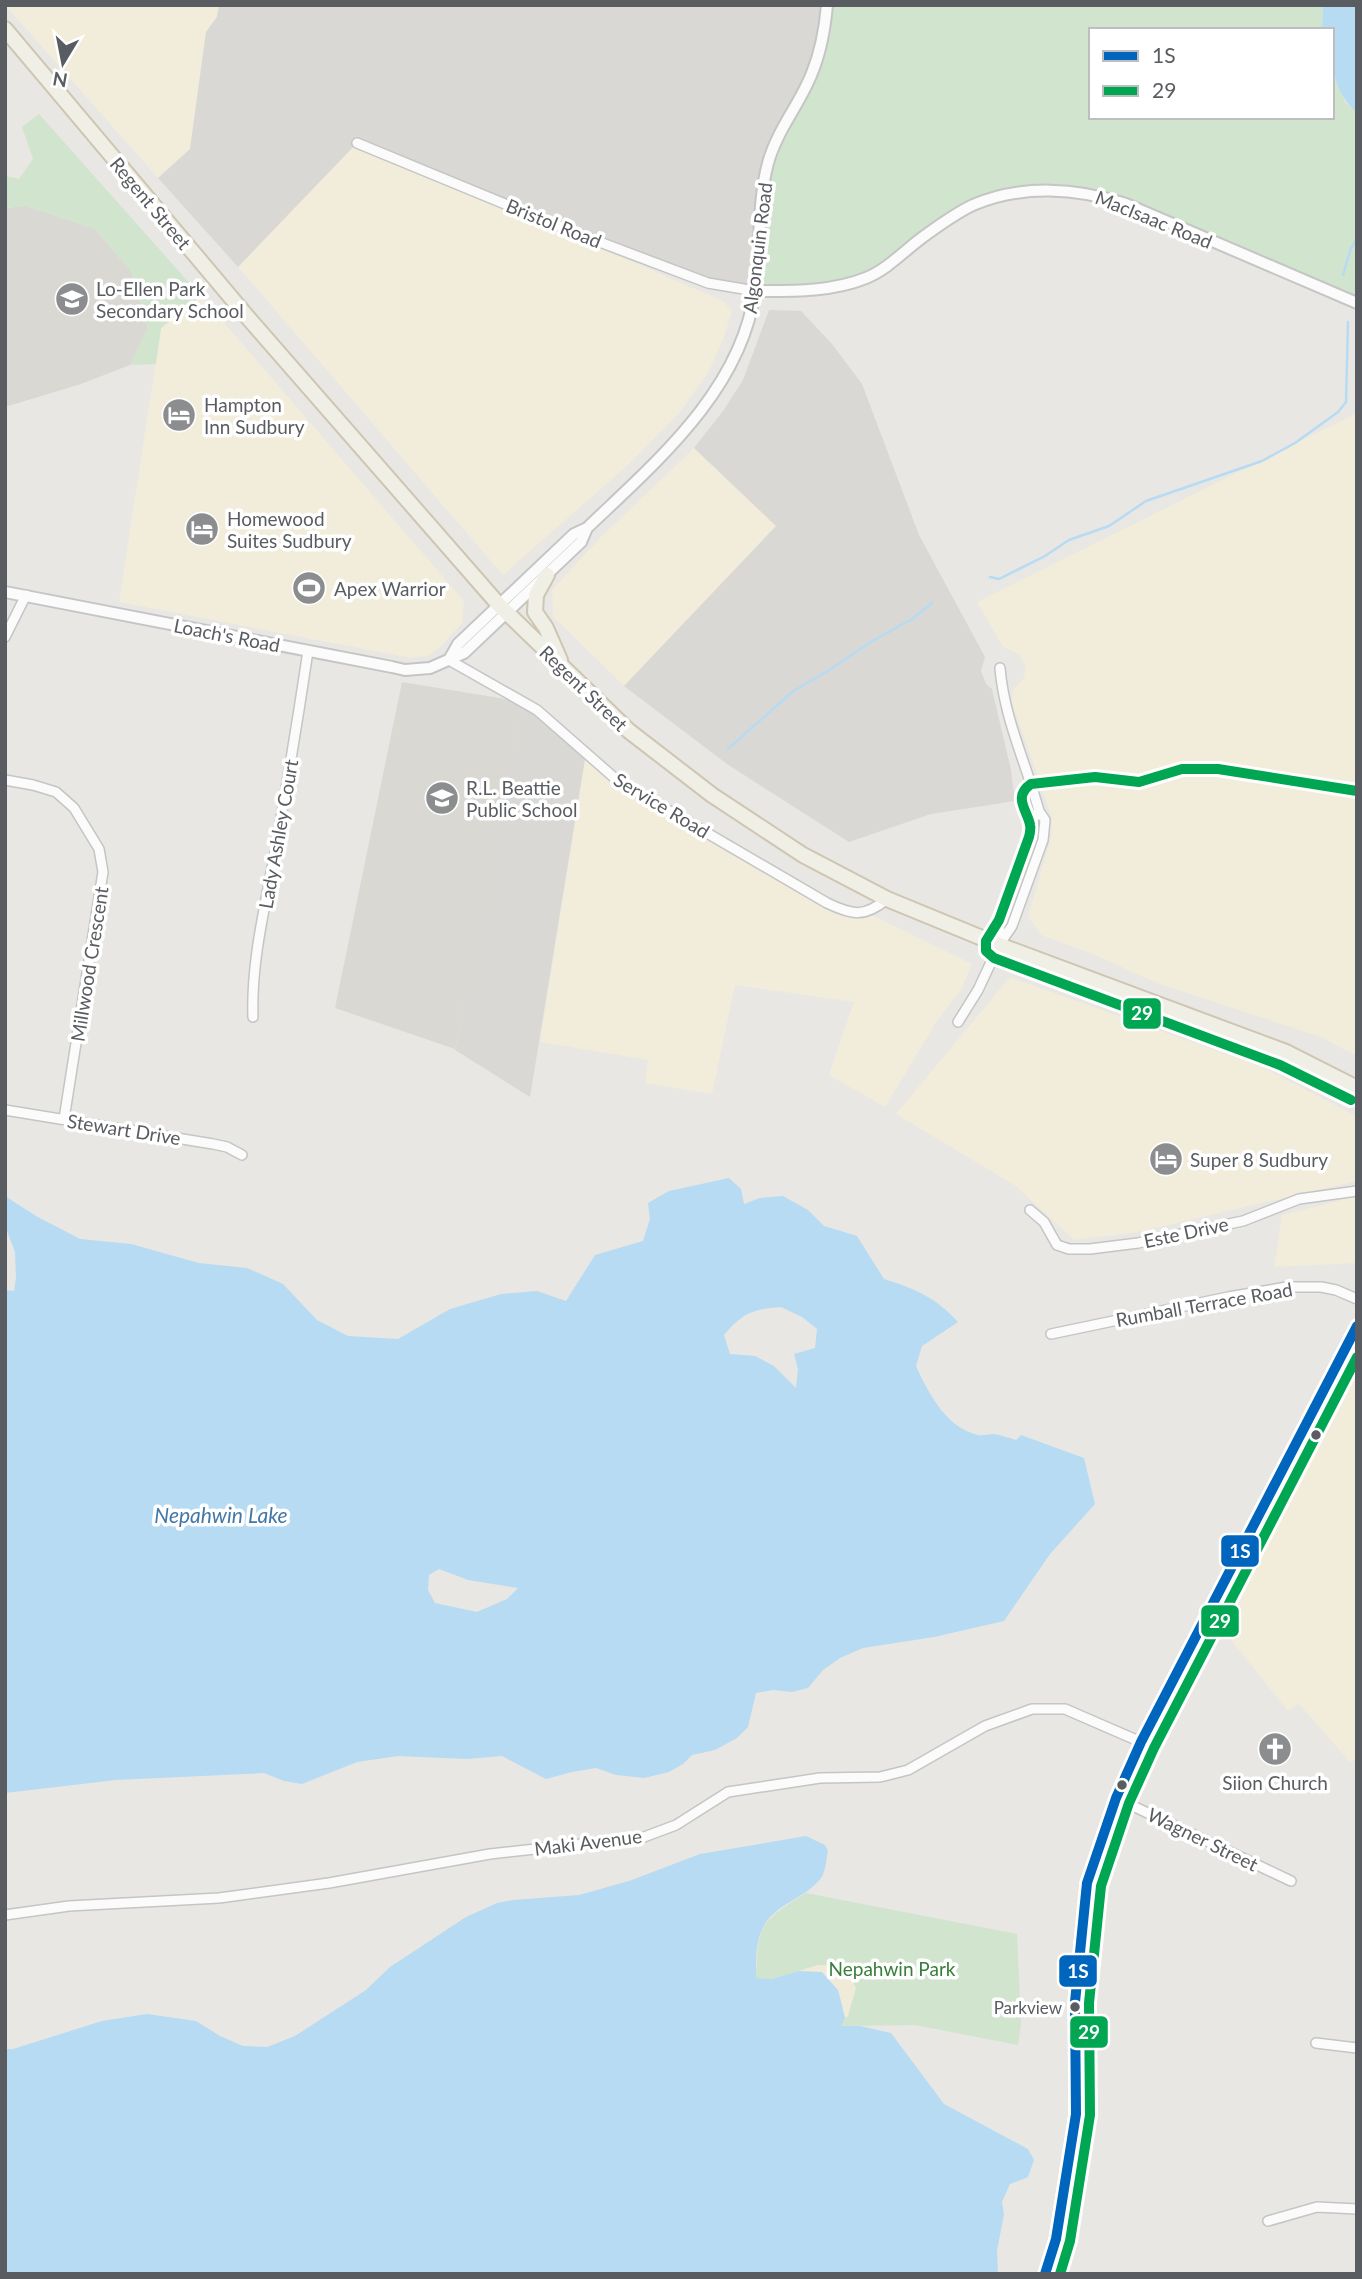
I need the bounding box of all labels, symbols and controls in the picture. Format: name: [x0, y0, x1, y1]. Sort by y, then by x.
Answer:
north arrow: [28, 28, 98, 98]
legend: [1089, 28, 1334, 119]
text: 1S: [1152, 42, 1176, 67]
text: N: [51, 68, 69, 93]
text: 29: [1152, 77, 1176, 102]
street label: Regent Street: [106, 152, 196, 254]
street label: Algonquin Road: [738, 181, 776, 315]
street label: MacIsaac Road: [1092, 185, 1216, 253]
street label: Bristol Road: [503, 193, 605, 253]
place label: Lo-Ellen Park Secondary School: [96, 277, 244, 322]
school or university icon: Lo-Ellen Park Secondary School: [53, 280, 91, 318]
place label: Hampton Inn Sudbury: [204, 393, 305, 438]
hotel icon: Hampton Inn Sudbury: [160, 396, 198, 434]
place label: Homewood Suites Sudbury: [227, 507, 352, 552]
hotel icon: Homewood Suites Sudbury: [183, 510, 221, 548]
sports icon: Apex Warrior: [290, 569, 328, 607]
place label: Apex Warrior: [334, 577, 446, 600]
street label: Loach's Road: [172, 613, 282, 657]
street label: Regent Street: [535, 640, 633, 736]
street label: Lady Ashley Court: [254, 757, 302, 910]
street label: Service Road: [610, 767, 714, 843]
place label: R.L. Beattie Public School: [466, 776, 578, 821]
school or university icon: R.L. Beattie Public School: [423, 779, 461, 817]
street label: Millwood Crescent: [65, 885, 113, 1043]
line badge: 29: [1122, 997, 1162, 1030]
text: 29: [1131, 1001, 1153, 1024]
street label: Stewart Drive: [66, 1109, 182, 1149]
hotel icon: Super 8 Sudbury: [1147, 1140, 1185, 1178]
place label: Super 8 Sudbury: [1190, 1148, 1328, 1171]
street label: Este Drive: [1142, 1212, 1230, 1252]
street label: Rumball Terrace Road: [1114, 1277, 1294, 1331]
unlabelled marker: [1309, 1428, 1323, 1442]
water label: Nepahwin Lake: [154, 1502, 288, 1527]
line badge: 1S: [1220, 1534, 1260, 1568]
text: 1S: [1229, 1539, 1251, 1562]
line badge: 29: [1200, 1604, 1240, 1638]
text: 29: [1209, 1609, 1231, 1632]
church icon: Siion Church: [1256, 1730, 1294, 1768]
place label: Siion Church: [1222, 1771, 1328, 1794]
unlabelled marker: [1115, 1778, 1129, 1792]
street label: Wagner Street: [1144, 1802, 1262, 1876]
street label: Maki Avenue: [533, 1824, 643, 1860]
line badge: 1S: [1058, 1954, 1098, 1988]
park label: Nepahwin Park: [829, 1957, 956, 1980]
text: 1S: [1067, 1959, 1089, 1982]
place label: Parkview: [994, 1997, 1063, 2018]
marker: Parkview: [1068, 2000, 1082, 2014]
line badge: 29: [1069, 2015, 1109, 2049]
text: 29: [1078, 2020, 1100, 2043]

